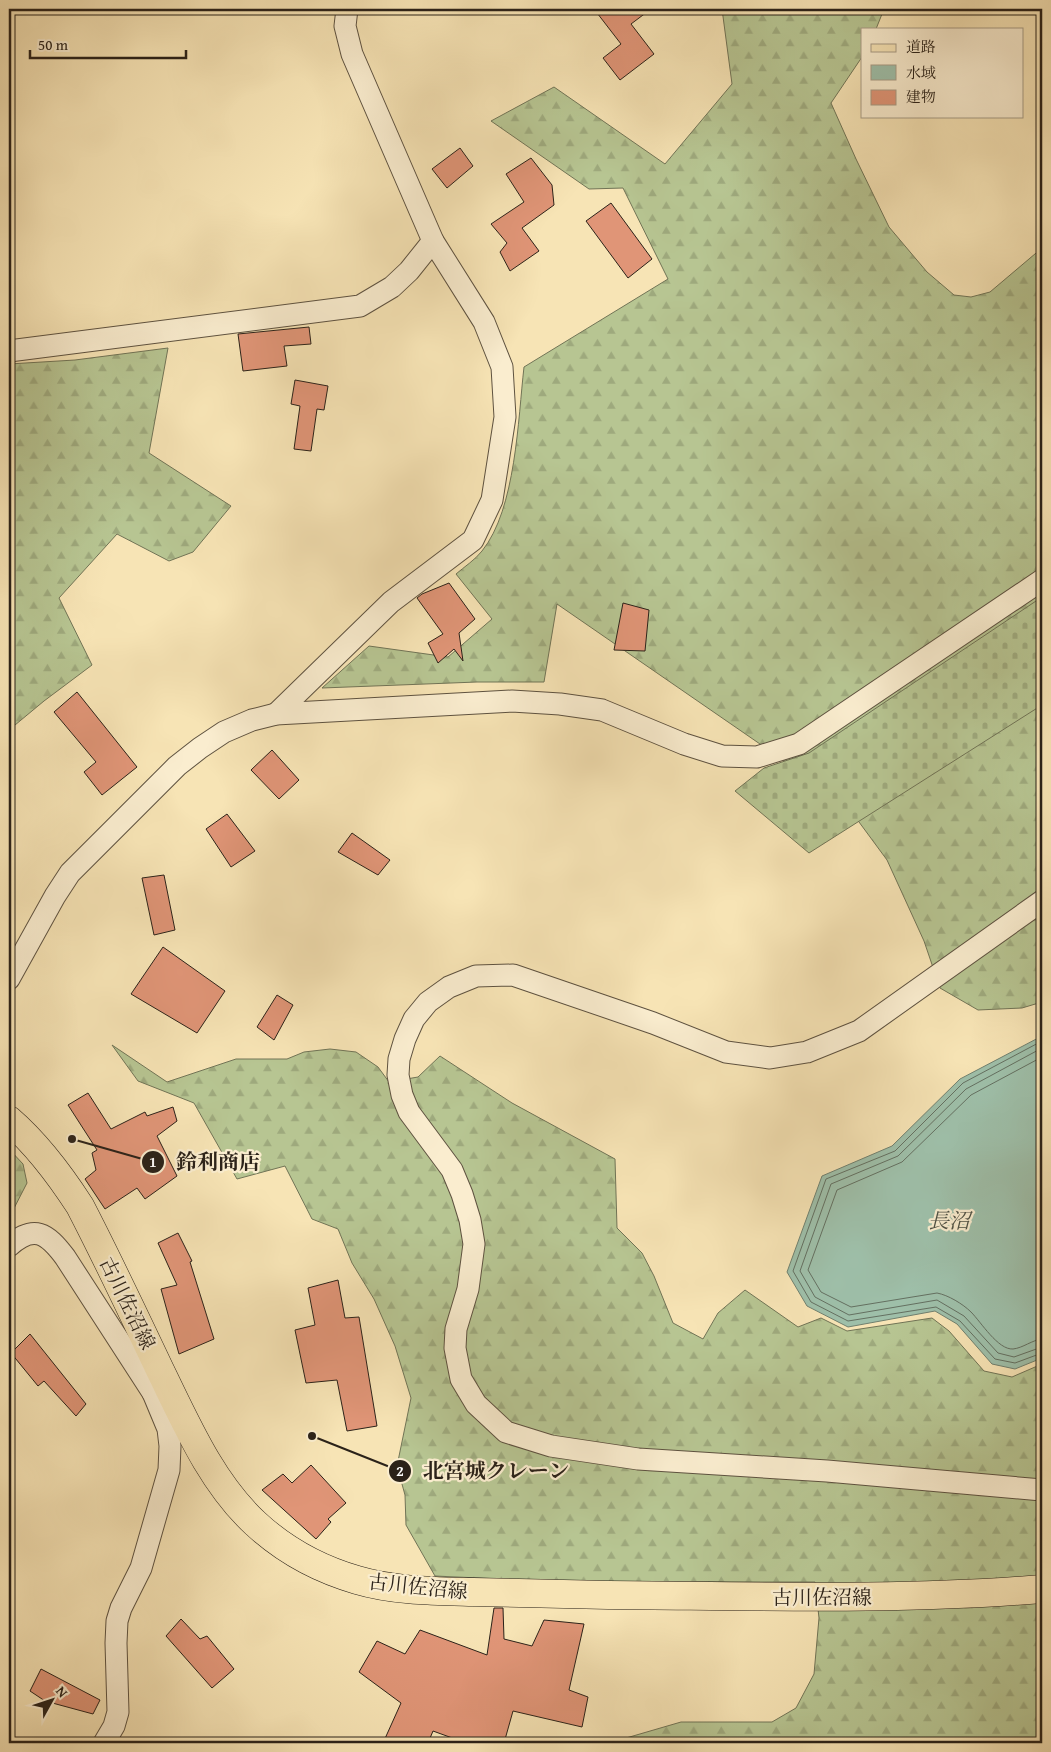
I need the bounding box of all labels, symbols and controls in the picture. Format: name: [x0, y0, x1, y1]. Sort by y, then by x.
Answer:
scale bar: [30, 28, 186, 60]
legend: [861, 28, 1024, 118]
text: 50 m: [38, 34, 69, 55]
text: 道路: [906, 36, 936, 57]
text: 水域: [906, 62, 936, 83]
text: 建物: [906, 86, 936, 107]
callout: 鈴利商店: [141, 1144, 270, 1180]
text: 鈴利商店: [176, 1146, 260, 1177]
text: 1: [149, 1151, 157, 1172]
water label: 長沼: [928, 1205, 973, 1236]
street label: 古川佐沼線: [93, 1252, 163, 1354]
callout: 北宮城クレーン: [388, 1453, 580, 1489]
text: 北宮城クレーン: [423, 1455, 569, 1486]
text: 2: [396, 1460, 404, 1481]
street label: 古川佐沼線: [367, 1566, 469, 1606]
street label: 古川佐沼線: [772, 1582, 872, 1611]
north arrow: [28, 1674, 78, 1724]
text: N: [51, 1682, 73, 1702]

